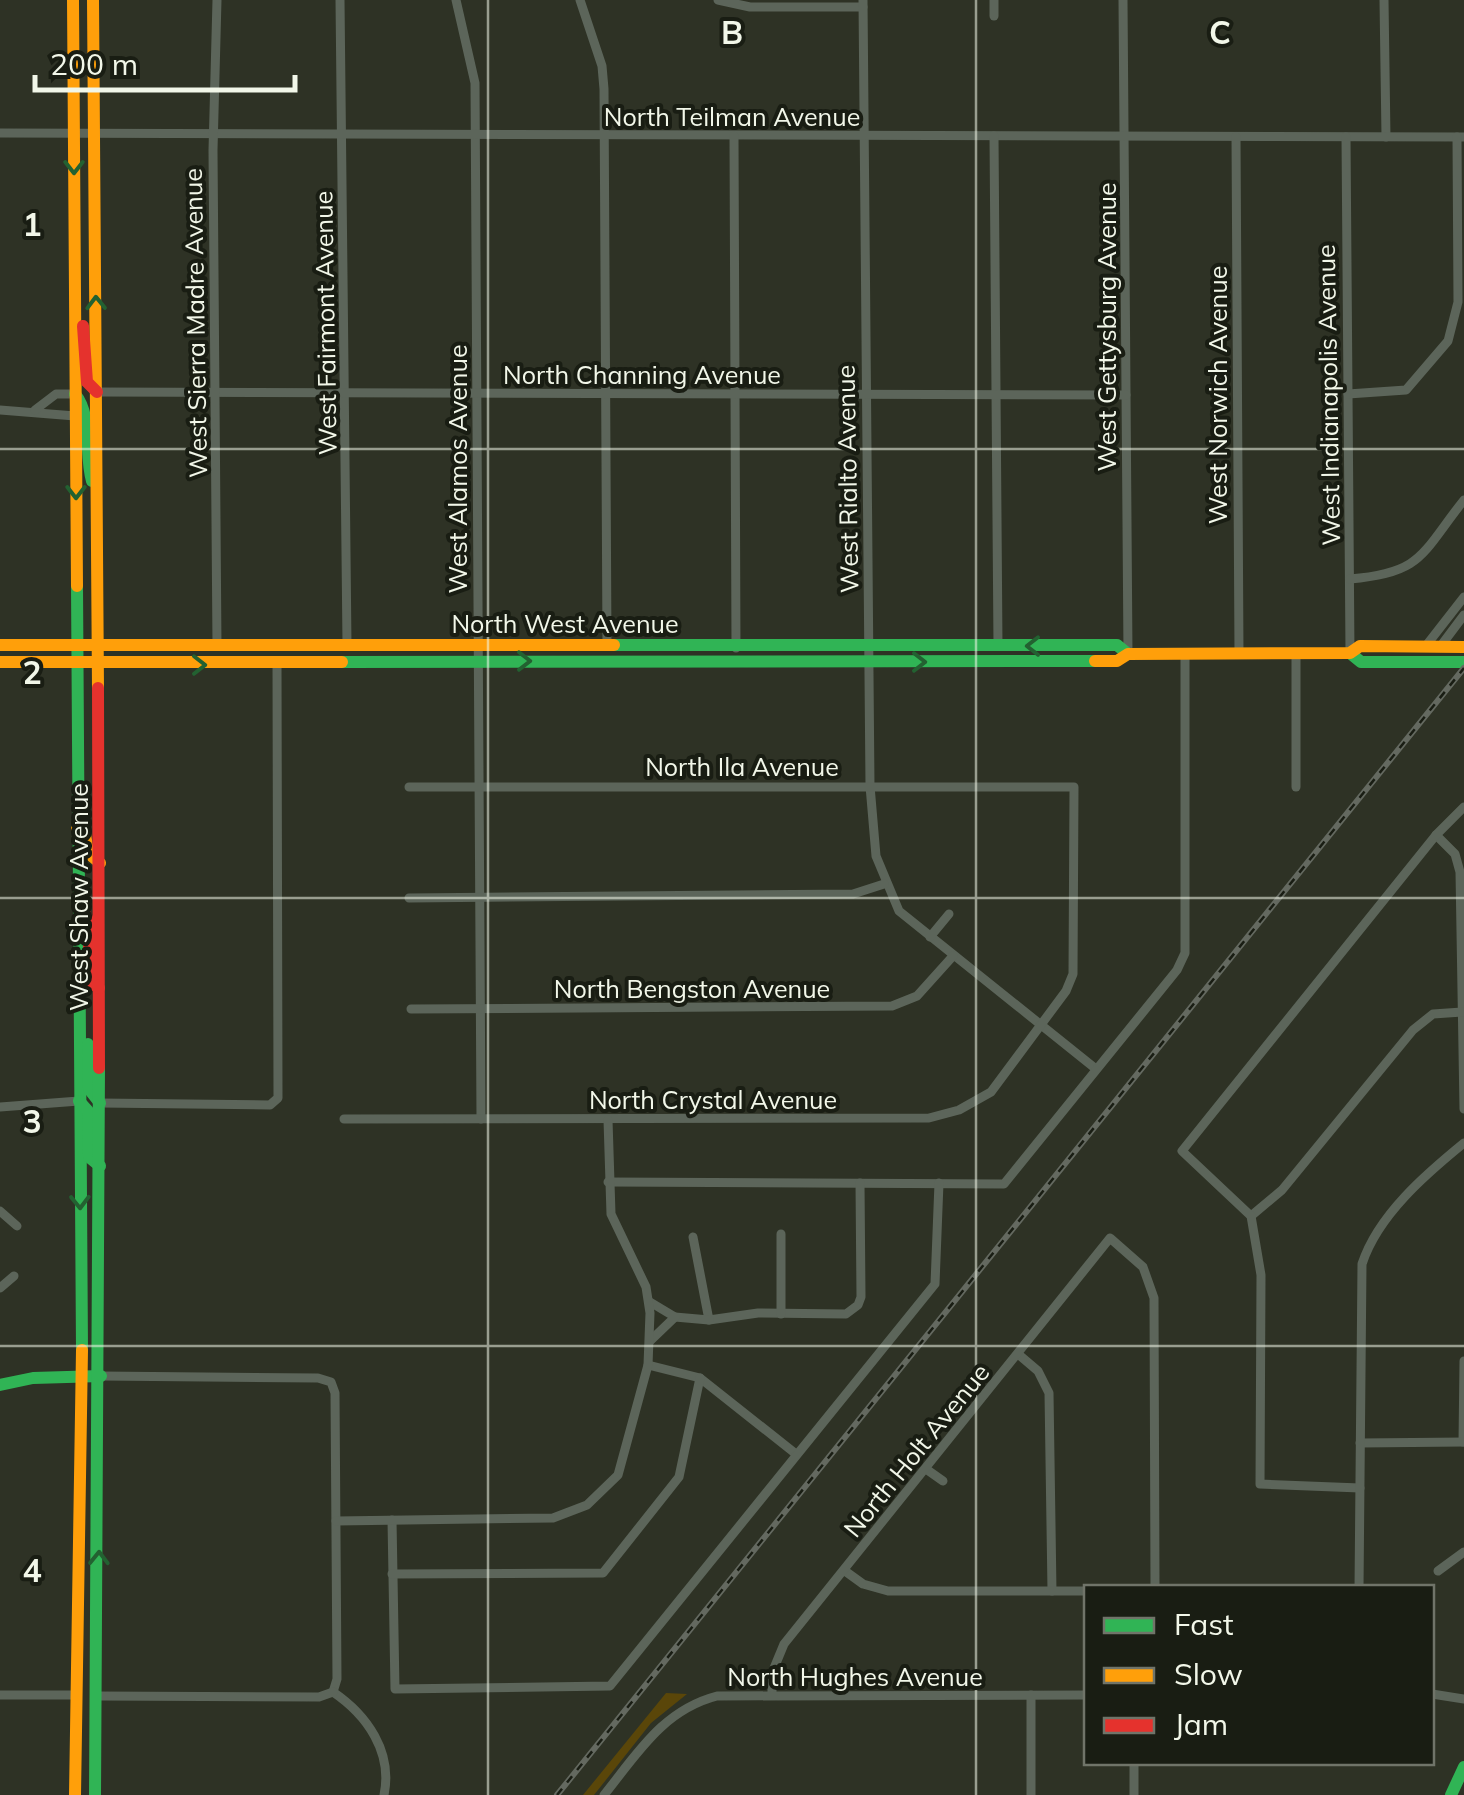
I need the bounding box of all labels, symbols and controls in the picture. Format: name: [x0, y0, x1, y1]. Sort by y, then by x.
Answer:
text: B: [721, 12, 743, 52]
text: C: [1209, 12, 1231, 52]
scale bar: [35, 30, 295, 92]
text: 200 m: [50, 45, 138, 83]
street label: North Teilman Avenue: [604, 101, 860, 132]
one-way arrow: [63, 160, 85, 176]
street label: West Sierra Madre Avenue: [177, 168, 213, 478]
street label: West Gettysburg Avenue: [1091, 182, 1122, 472]
street label: West Fairmont Avenue: [307, 191, 343, 455]
text: 1: [22, 204, 42, 244]
street label: West Indianapolis Avenue: [1310, 244, 1346, 546]
street label: West Norwich Avenue: [1202, 266, 1233, 524]
one-way arrow: [85, 295, 107, 310]
street label: West Alamos Avenue: [442, 344, 473, 594]
street label: North Channing Avenue: [503, 359, 781, 390]
street label: West Rialto Avenue: [830, 365, 864, 593]
one-way arrow: [65, 486, 87, 501]
street label: North West Avenue: [451, 608, 679, 639]
one-way arrow: [1025, 635, 1040, 657]
one-way arrow: [516, 650, 532, 672]
one-way arrow: [912, 651, 927, 673]
text: 2: [22, 652, 42, 692]
one-way arrow: [192, 654, 207, 676]
street label: North Ila Avenue: [645, 751, 839, 782]
street label: West Shaw Avenue: [63, 783, 94, 1011]
street label: North Bengston Avenue: [554, 973, 830, 1004]
street label: North Crystal Avenue: [589, 1084, 837, 1115]
text: 3: [22, 1101, 42, 1141]
one-way arrow: [69, 1196, 91, 1211]
street label: North Holt Avenue: [837, 1357, 995, 1543]
one-way arrow: [88, 1549, 110, 1564]
text: 4: [22, 1550, 42, 1590]
legend: [1084, 1585, 1434, 1765]
text: Fast: [1174, 1605, 1234, 1643]
text: Slow: [1174, 1655, 1243, 1693]
street label: North Hughes Avenue: [727, 1661, 983, 1692]
text: Jam: [1174, 1705, 1228, 1743]

